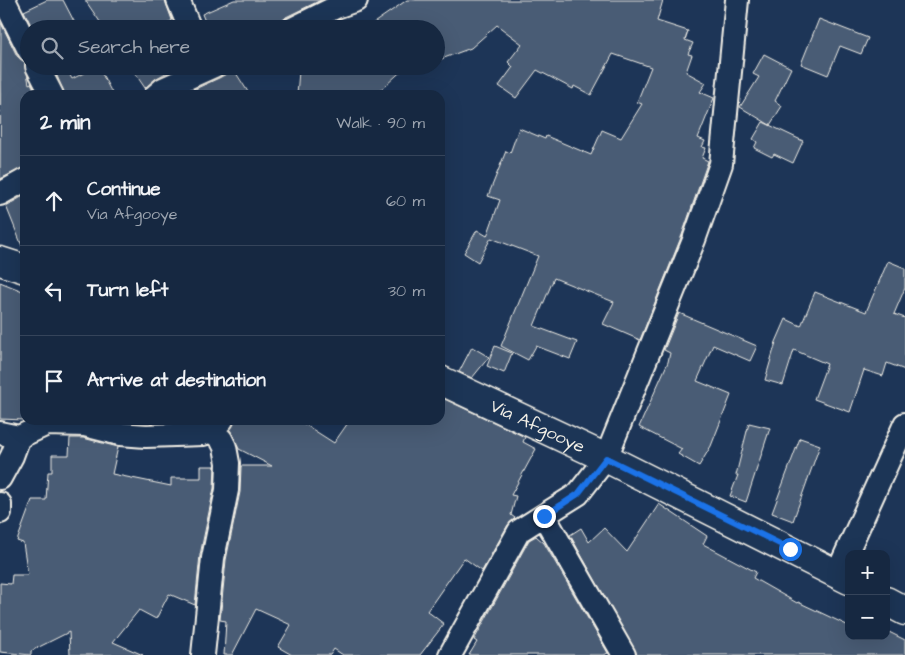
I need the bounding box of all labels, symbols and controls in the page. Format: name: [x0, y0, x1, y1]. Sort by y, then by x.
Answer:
search box: [20, 20, 445, 75]
icon: search: [38, 34, 66, 62]
text: Search here: [78, 34, 190, 61]
text: 2 min: [40, 108, 90, 137]
text: Walk · 90 m: [336, 112, 425, 134]
text: Continue: [87, 176, 161, 203]
icon: ahead: [40, 187, 68, 215]
text: 60 m: [386, 190, 425, 212]
text: Via Afgooye: [87, 203, 177, 225]
icon: left: [40, 277, 68, 305]
text: Turn left: [87, 277, 168, 304]
text: 30 m: [388, 280, 425, 302]
icon: arrive: [40, 367, 68, 395]
text: Arrive at destination: [87, 367, 266, 394]
street label: Via Afgooye: [486, 393, 589, 459]
route end: [533, 505, 556, 528]
route start: [779, 538, 802, 561]
map controls: [845, 550, 890, 640]
button: +: [845, 550, 890, 595]
button: −: [845, 595, 890, 640]

